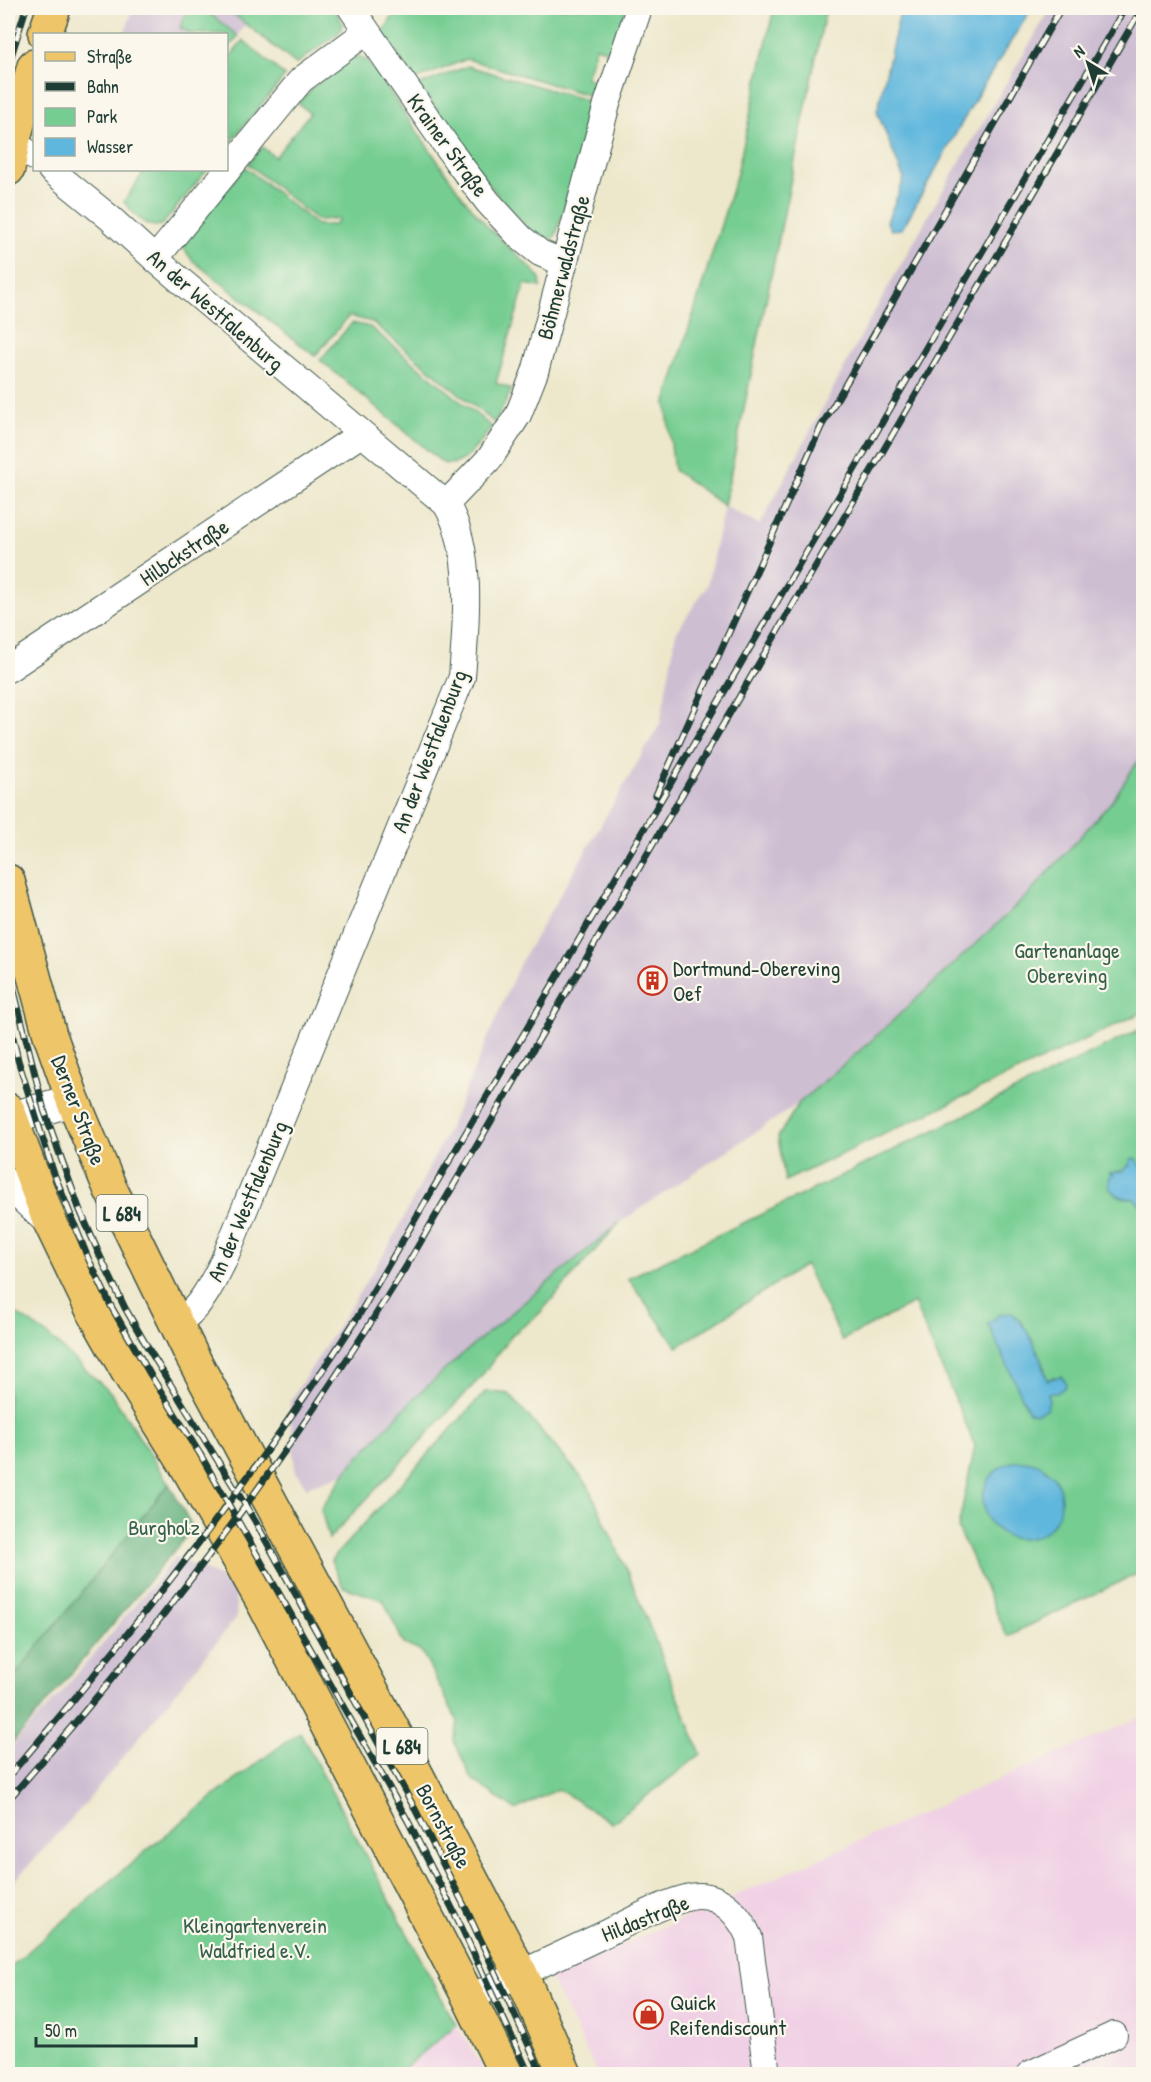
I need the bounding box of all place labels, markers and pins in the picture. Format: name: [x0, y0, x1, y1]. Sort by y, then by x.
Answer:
place label: Dortmund-Obereving Oef: [673, 953, 840, 1008]
building icon: Dortmund-Obereving Oef: [636, 965, 668, 997]
place label: Quick Reifendiscount: [670, 1987, 786, 2042]
shop icon: Quick Reifendiscount: [633, 1999, 665, 2031]

